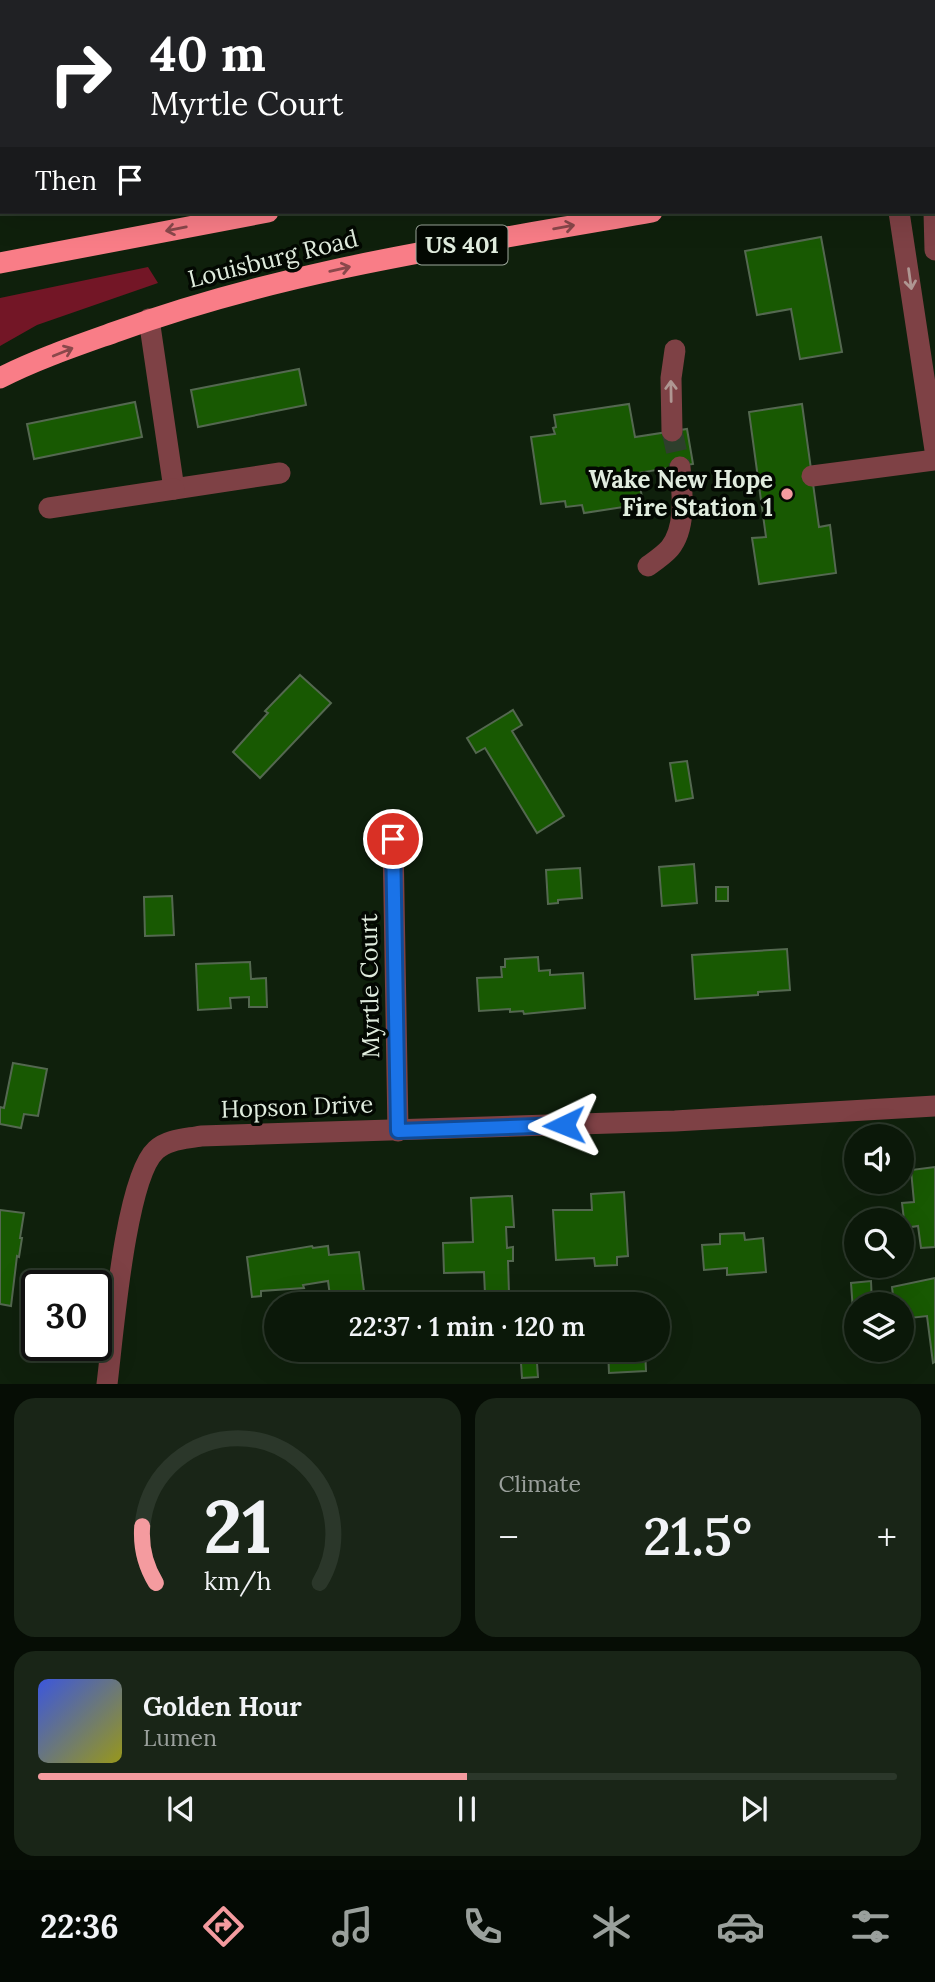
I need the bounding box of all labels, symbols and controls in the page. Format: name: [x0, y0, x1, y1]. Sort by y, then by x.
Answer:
text: 40 m: [150, 22, 266, 84]
icon: right: [35, 28, 126, 119]
text: Myrtle Court: [150, 83, 343, 124]
icon: arrive: [111, 161, 149, 199]
text: Then: [35, 164, 97, 197]
one-way arrow: [552, 220, 575, 234]
street label: Louisburg Road: [185, 222, 361, 295]
one-way arrow: [166, 223, 188, 236]
road number: US 401: [416, 226, 508, 264]
one-way arrow: [328, 261, 351, 275]
one-way arrow: [903, 267, 916, 290]
one-way arrow: [51, 344, 73, 357]
one-way arrow: [664, 379, 678, 402]
place label: Wake New Hope Fire Station 1: [589, 464, 773, 523]
marker: Wake New Hope Fire Station 1: [779, 486, 795, 502]
pin: [363, 809, 423, 869]
icon: arrive: [374, 820, 412, 858]
street label: Myrtle Court: [353, 913, 386, 1059]
street label: Hopson Drive: [220, 1088, 374, 1125]
position arrow: [527, 1088, 601, 1162]
map controls: [844, 1124, 914, 1362]
button: sound: [844, 1124, 914, 1194]
button: search: [844, 1208, 914, 1278]
speed limit sign: 30: [21, 1270, 112, 1361]
button: layers: [844, 1292, 914, 1362]
text: 22:37 · 1 min · 120 m: [349, 1310, 585, 1343]
text: Climate: [499, 1469, 581, 1498]
text: 21: [203, 1481, 271, 1574]
text: 21.5°: [643, 1503, 752, 1569]
text: −: [499, 1513, 519, 1561]
text: +: [877, 1513, 897, 1561]
text: km/h: [203, 1565, 271, 1597]
text: Golden Hour: [143, 1690, 302, 1723]
text: Lumen: [143, 1723, 217, 1752]
icon: previous: [162, 1790, 200, 1828]
icon: pause: [448, 1790, 486, 1828]
icon: next: [735, 1790, 773, 1828]
icon: directions: [199, 1902, 248, 1951]
icon: music: [328, 1902, 377, 1951]
icon: phone: [458, 1902, 507, 1951]
icon: climate: [587, 1902, 636, 1951]
icon: car: [716, 1902, 765, 1951]
icon: filters: [846, 1902, 895, 1951]
text: 22:36: [40, 1906, 119, 1947]

